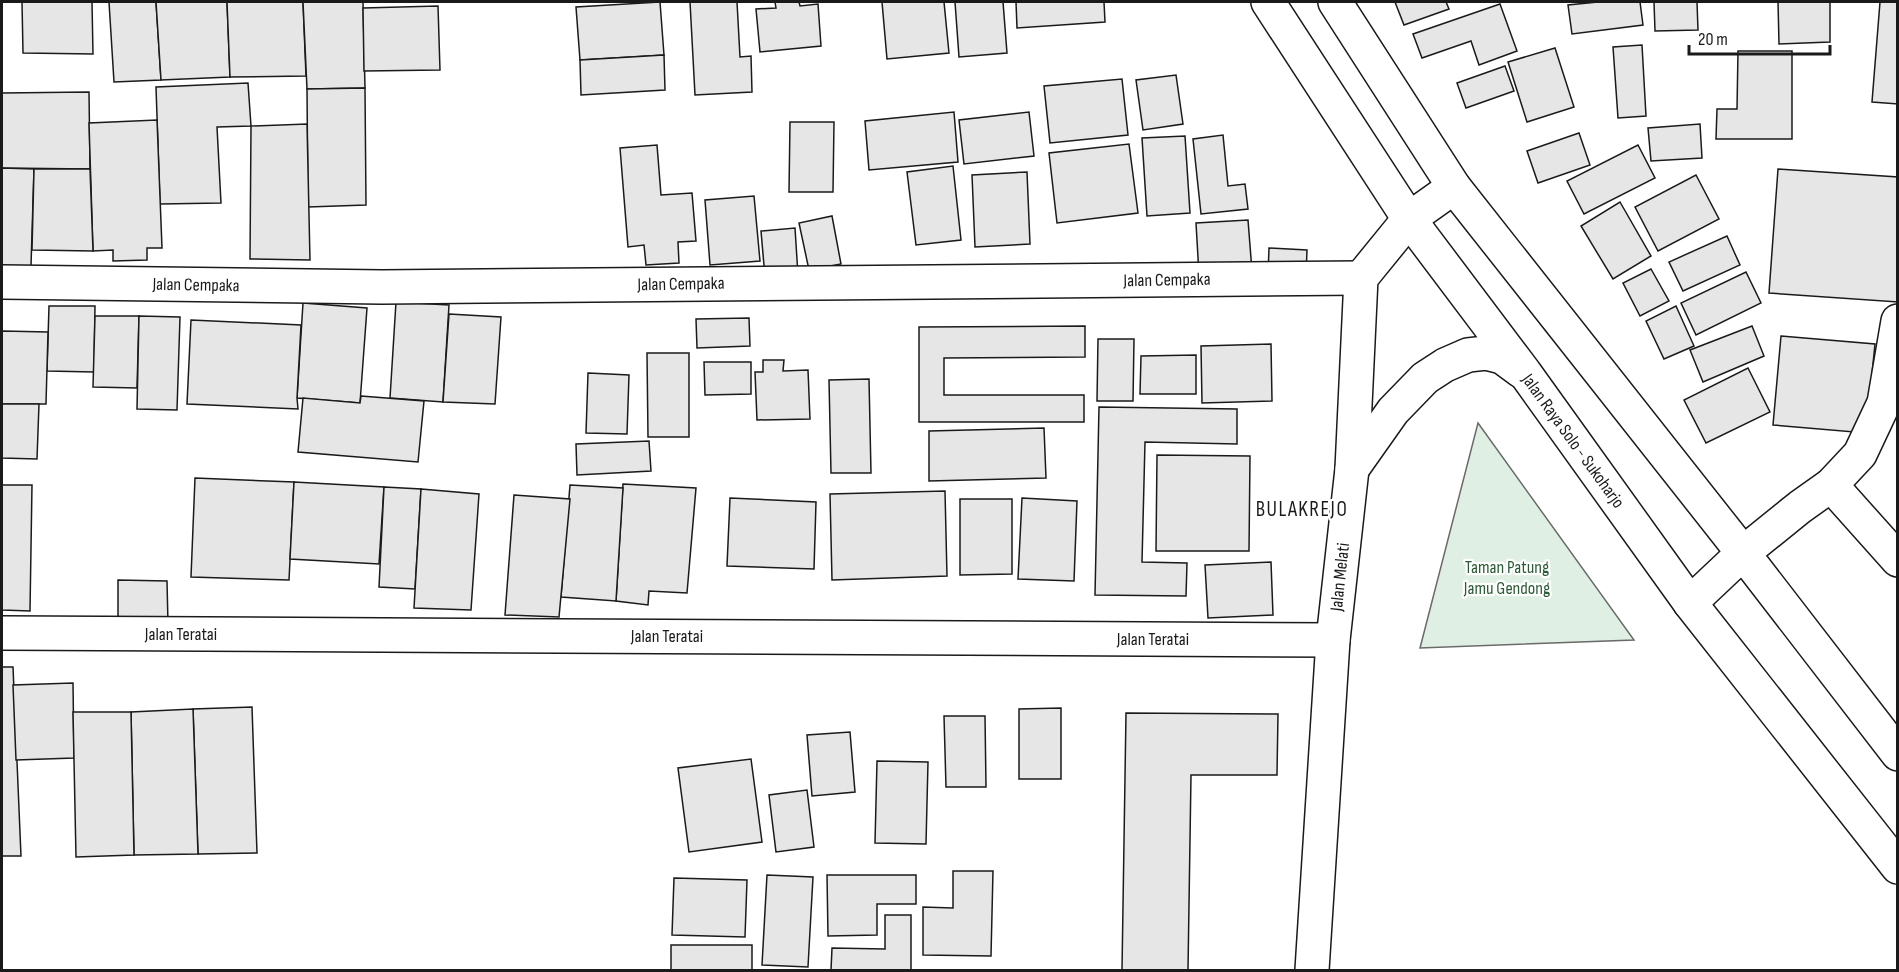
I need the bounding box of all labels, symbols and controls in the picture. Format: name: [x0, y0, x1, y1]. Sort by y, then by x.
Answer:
scale bar: [1689, 18, 1830, 56]
text: 20 m: [1698, 29, 1728, 50]
street label: Jalan Cempaka: [1122, 269, 1211, 291]
street label: Jalan Cempaka: [636, 273, 725, 295]
street label: Jalan Cempaka: [151, 274, 240, 296]
street label: Jalan Raya Solo - Sukoharjo: [1517, 369, 1629, 512]
district label: BULAKREJO: [1256, 497, 1348, 522]
street label: Jalan Melati: [1326, 542, 1354, 613]
park label: Taman Patung Jamu Gendong: [1463, 557, 1550, 599]
street label: Jalan Teratai: [144, 624, 217, 645]
street label: Jalan Teratai: [630, 626, 703, 647]
street label: Jalan Teratai: [1116, 629, 1189, 650]

